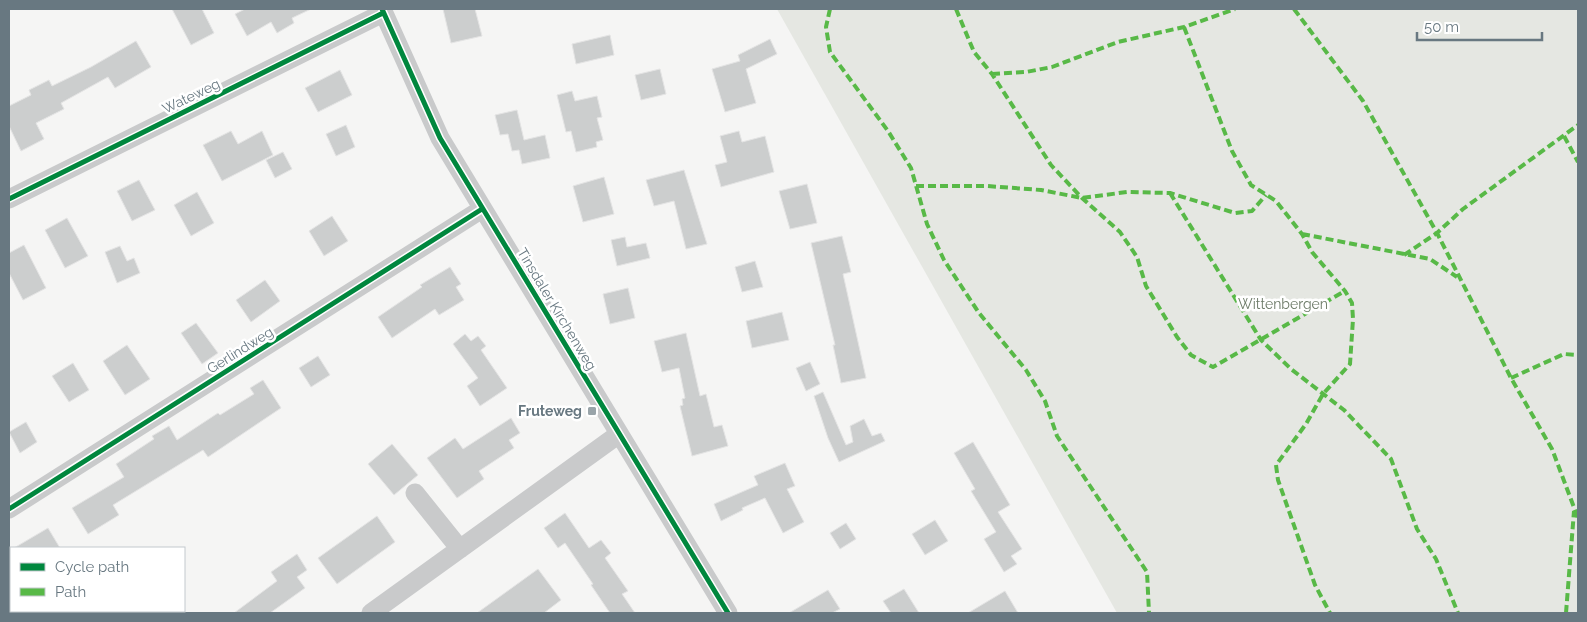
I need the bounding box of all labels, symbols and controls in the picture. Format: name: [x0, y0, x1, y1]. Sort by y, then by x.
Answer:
scale bar: [1417, 10, 1542, 42]
text: 50 m: [1424, 18, 1459, 36]
street label: Wateweg: [160, 75, 222, 117]
street label: Tinsdaler Kirchenweg: [514, 245, 600, 373]
park label: Wittenbergen: [1238, 296, 1328, 312]
street label: Gerlindweg: [204, 323, 276, 377]
place label: Fruteweg: [518, 403, 582, 419]
marker: Fruteweg: [586, 405, 598, 417]
legend: [10, 547, 185, 612]
text: Cycle path: [55, 558, 129, 576]
text: Path: [55, 583, 86, 601]

